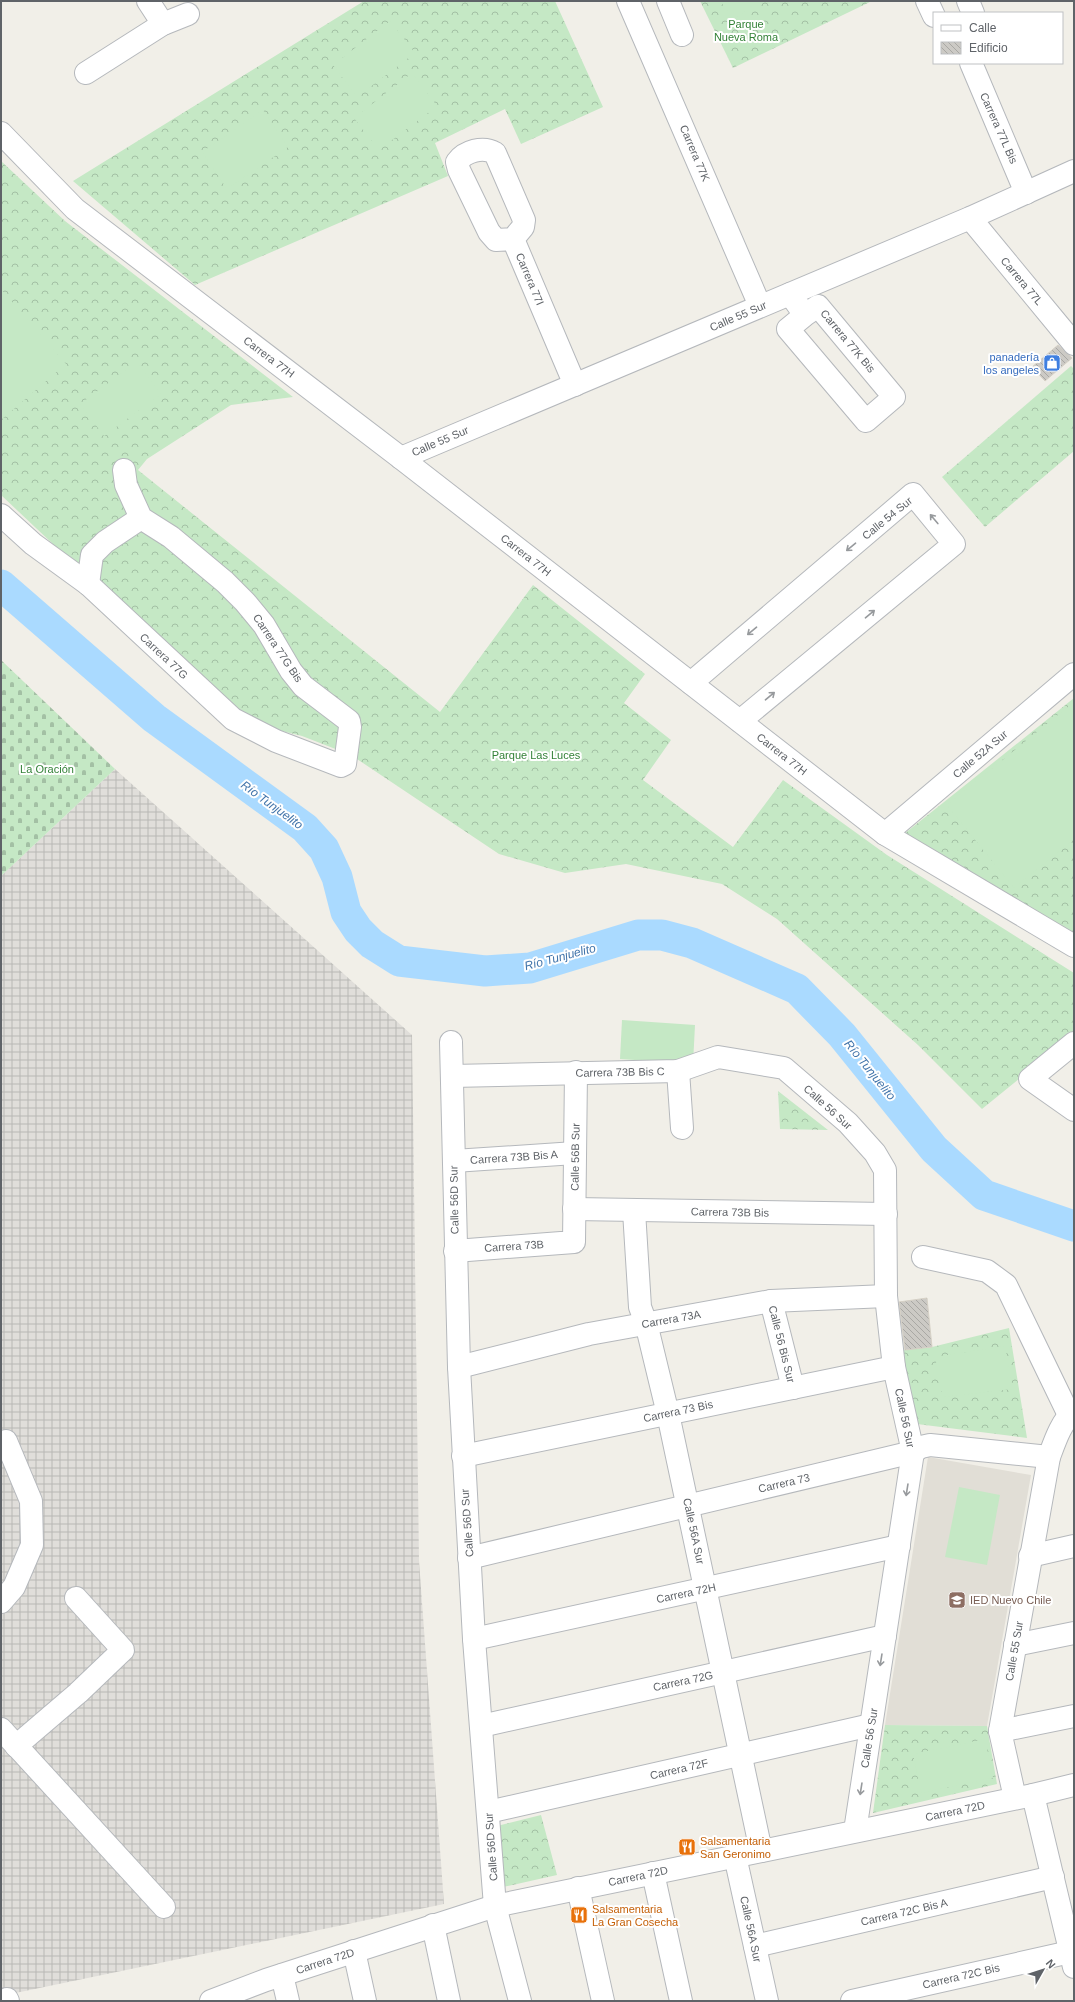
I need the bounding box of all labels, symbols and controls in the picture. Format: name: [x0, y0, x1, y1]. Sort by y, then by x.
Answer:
legend: [933, 12, 1063, 64]
park label: Parque Nueva Roma: [714, 18, 779, 43]
text: Calle: [969, 21, 997, 35]
text: Edificio: [969, 41, 1008, 55]
street label: Carrera 77L Bis: [978, 91, 1020, 166]
street label: Carrera 77K: [678, 123, 712, 184]
street label: Carrera 77I: [514, 251, 546, 307]
street label: Carrera 77L: [999, 255, 1045, 307]
street label: Calle 55 Sur: [708, 299, 769, 333]
street label: Carrera 77K Bis: [818, 307, 878, 375]
street label: Carrera 77H: [241, 334, 297, 380]
place label: panadería los angeles: [983, 351, 1040, 376]
shop icon: panadería los angeles: [1042, 353, 1062, 373]
street label: Calle 55 Sur: [410, 424, 471, 458]
street label: Calle 54 Sur: [860, 494, 915, 542]
one-way arrow: [929, 514, 938, 525]
street label: Carrera 77H: [498, 532, 554, 578]
one-way arrow: [846, 542, 856, 551]
one-way arrow: [865, 609, 876, 618]
street label: Carrera 77G Bis: [251, 612, 305, 685]
one-way arrow: [747, 627, 757, 636]
street label: Carrera 77G: [138, 631, 190, 681]
one-way arrow: [765, 692, 776, 701]
street label: Calle 52A Sur: [950, 728, 1010, 780]
street label: Carrera 77H: [754, 731, 810, 777]
park label: Parque Las Luces: [492, 749, 581, 761]
park label: La Oración: [20, 763, 74, 775]
water label: Río Tunjuelito: [238, 778, 306, 832]
water label: Río Tunjuelito: [523, 941, 597, 973]
water label: Río Tunjuelito: [842, 1037, 899, 1103]
street label: Carrera 73B Bis C: [575, 1065, 665, 1079]
street label: Calle 56 Sur: [801, 1082, 855, 1132]
street label: Calle 56B Sur: [568, 1123, 582, 1191]
street label: Carrera 73B Bis A: [470, 1148, 559, 1166]
street label: Calle 56D Sur: [447, 1165, 461, 1234]
street label: Carrera 73B Bis: [691, 1205, 770, 1219]
street label: Carrera 73B: [484, 1238, 544, 1254]
street label: Calle 56 Bis Sur: [767, 1304, 797, 1384]
street label: Carrera 73A: [640, 1308, 702, 1330]
street label: Calle 56 Sur: [893, 1387, 917, 1449]
street label: Carrera 73 Bis: [642, 1398, 714, 1424]
street label: Carrera 73: [757, 1471, 811, 1495]
one-way arrow: [903, 1484, 911, 1497]
street label: Calle 56D Sur: [459, 1488, 475, 1558]
street label: Calle 56A Sur: [681, 1497, 707, 1565]
street label: Carrera 72H: [655, 1581, 717, 1605]
school or university icon: IED Nuevo Chile: [947, 1590, 967, 1610]
place label: IED Nuevo Chile: [970, 1594, 1051, 1606]
street label: Calle 55 Sur: [1003, 1620, 1025, 1682]
one-way arrow: [877, 1654, 885, 1667]
street label: Carrera 72G: [652, 1669, 714, 1693]
street label: Calle 56 Sur: [858, 1707, 880, 1769]
street label: Carrera 72F: [649, 1756, 710, 1782]
one-way arrow: [857, 1782, 865, 1795]
street label: Carrera 72D: [924, 1799, 986, 1823]
street label: Calle 56D Sur: [483, 1812, 499, 1882]
place label: Salsamentaria San Geronimo: [700, 1835, 771, 1860]
restaurant icon: Salsamentaria San Geronimo: [677, 1837, 697, 1857]
street label: Carrera 72D: [607, 1864, 669, 1888]
street label: Calle 56A Sur: [738, 1895, 764, 1963]
street label: Carrera 72C Bis A: [859, 1896, 949, 1928]
place label: Salsamentaria La Gran Cosecha: [592, 1903, 679, 1928]
restaurant icon: Salsamentaria La Gran Cosecha: [569, 1905, 589, 1925]
street label: Carrera 72D: [294, 1946, 356, 1976]
north arrow: [1023, 1950, 1063, 1990]
text: N: [1044, 1957, 1058, 1971]
street label: Carrera 72C Bis: [921, 1961, 1001, 1991]

